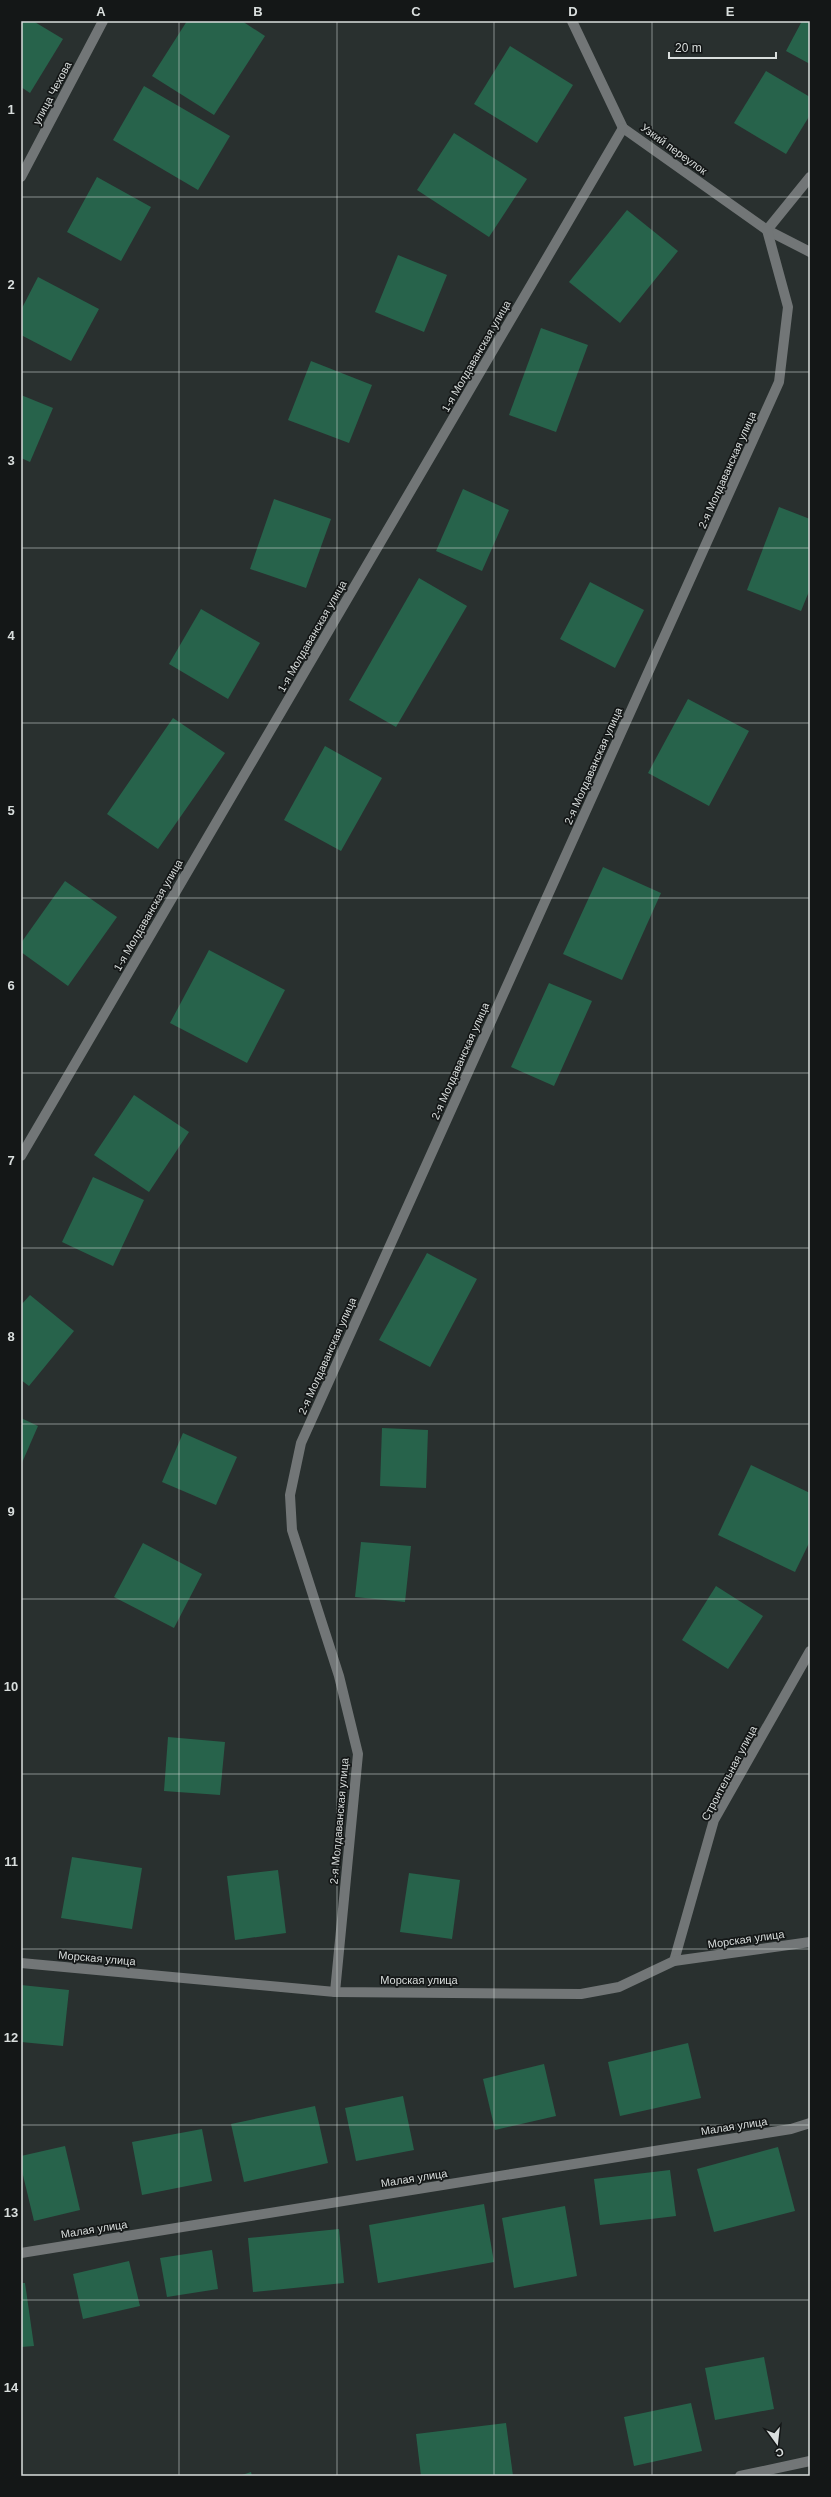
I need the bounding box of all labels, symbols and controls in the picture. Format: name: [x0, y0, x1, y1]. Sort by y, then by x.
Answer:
text: A: [96, 4, 106, 19]
text: B: [253, 4, 263, 19]
text: C: [411, 4, 421, 19]
text: D: [568, 4, 578, 19]
text: E: [726, 4, 735, 19]
scale bar: [669, 34, 776, 60]
text: 20 m: [675, 41, 702, 55]
street label: улица Чехова: [30, 59, 74, 127]
text: 1: [7, 102, 15, 117]
street label: Узкий переулок: [639, 121, 709, 177]
text: 2: [7, 277, 15, 292]
street label: 1-я Молдаванская улица: [439, 297, 513, 414]
street label: 2-я Молдаванская улица: [696, 409, 759, 530]
text: 3: [7, 453, 15, 468]
street label: 1-я Молдаванская улица: [275, 577, 349, 694]
text: 4: [7, 628, 15, 643]
street label: 2-я Молдаванская улица: [562, 705, 625, 826]
text: 5: [7, 803, 15, 818]
street label: 1-я Молдаванская улица: [111, 856, 185, 973]
text: 6: [7, 978, 15, 993]
street label: 2-я Молдаванская улица: [429, 1000, 492, 1121]
text: 7: [7, 1153, 15, 1168]
street label: 2-я Молдаванская улица: [296, 1295, 359, 1416]
text: 8: [7, 1329, 15, 1344]
text: 9: [7, 1504, 15, 1519]
text: 10: [4, 1679, 18, 1694]
street label: Строительная улица: [699, 1723, 760, 1822]
street label: 2-я Молдаванская улица: [327, 1756, 351, 1885]
text: 11: [4, 1854, 18, 1869]
street label: Морская улица: [707, 1928, 786, 1950]
street label: Морская улица: [58, 1949, 137, 1967]
street label: Морская улица: [380, 1974, 459, 1986]
text: 12: [4, 2030, 18, 2045]
street label: Малая улица: [700, 2115, 769, 2137]
street label: Малая улица: [380, 2167, 449, 2189]
text: 13: [4, 2205, 18, 2220]
street label: Малая улица: [60, 2218, 129, 2240]
text: 14: [4, 2380, 19, 2395]
north arrow: [757, 2423, 797, 2463]
text: С: [774, 2446, 785, 2459]

